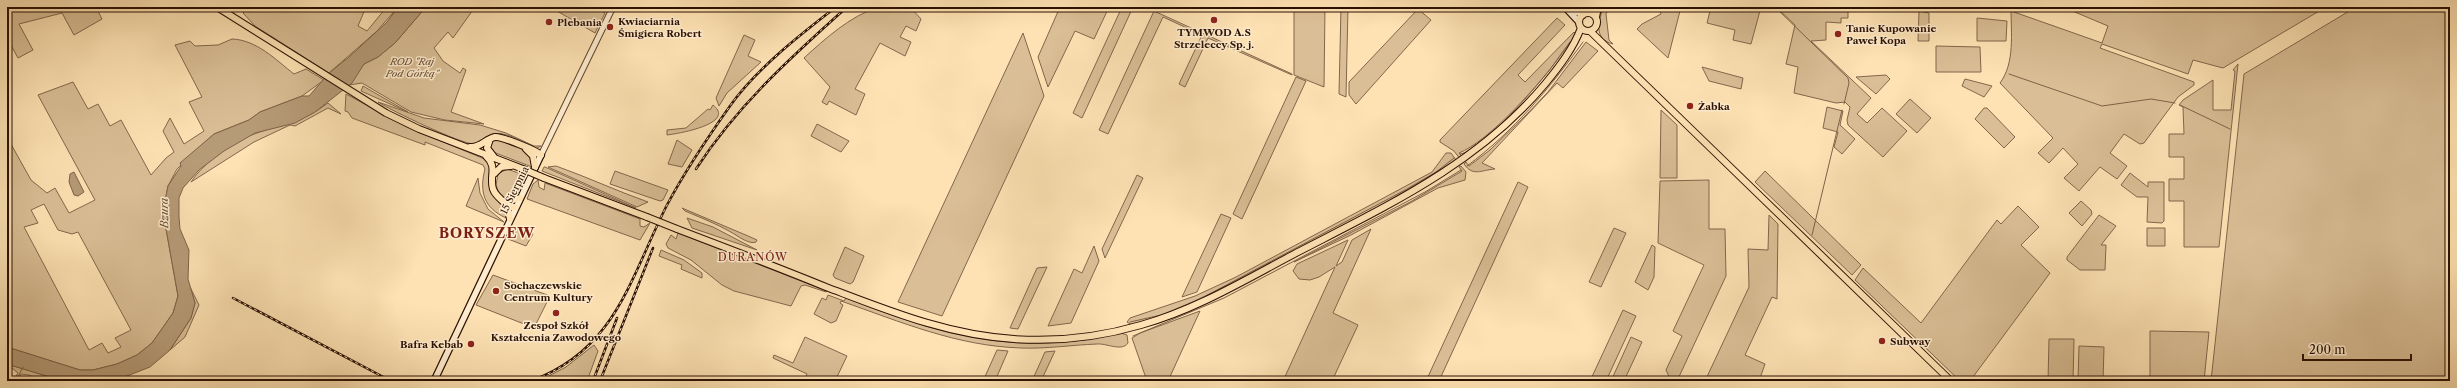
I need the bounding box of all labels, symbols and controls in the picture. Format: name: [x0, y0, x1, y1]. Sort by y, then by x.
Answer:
place label: Kwiaciarnia Śmigiera Robert: [618, 15, 702, 40]
marker: TYMWOD A.S Strzeleccy Sp. j.: [1209, 15, 1219, 25]
place label: Plebania: [557, 16, 602, 29]
marker: Plebania: [544, 17, 554, 27]
marker: Kwiaciarnia Śmigiera Robert: [605, 22, 615, 32]
place label: Tanie Kupowanie Paweł Kopa: [1846, 22, 1936, 47]
place label: TYMWOD A.S Strzeleccy Sp. j.: [1174, 26, 1254, 51]
marker: Tanie Kupowanie Paweł Kopa: [1833, 29, 1843, 39]
park label: ROD "Raj Pod Górką": [385, 55, 441, 80]
place label: Żabka: [1698, 100, 1730, 113]
marker: Żabka: [1685, 101, 1695, 111]
street label: 15 Sierpnia: [497, 163, 532, 216]
water label: Bzura: [157, 197, 171, 229]
district label: BORYSZEW: [439, 224, 536, 242]
district label: DURANÓW: [718, 250, 788, 264]
place label: Sochaczewskie Centrum Kultury: [504, 279, 593, 304]
marker: Sochaczewskie Centrum Kultury: [491, 286, 501, 296]
marker: Zespoł Szkół Kształcenia Zawodowego: [551, 308, 561, 318]
place label: Zespoł Szkół Kształcenia Zawodowego: [491, 319, 621, 344]
place label: Subway: [1890, 335, 1931, 348]
marker: Subway: [1877, 336, 1887, 346]
scale bar: [2303, 336, 2411, 362]
place label: Bafra Kebab: [400, 338, 463, 351]
marker: Bafra Kebab: [466, 339, 476, 349]
text: 200 m: [2309, 342, 2346, 357]

